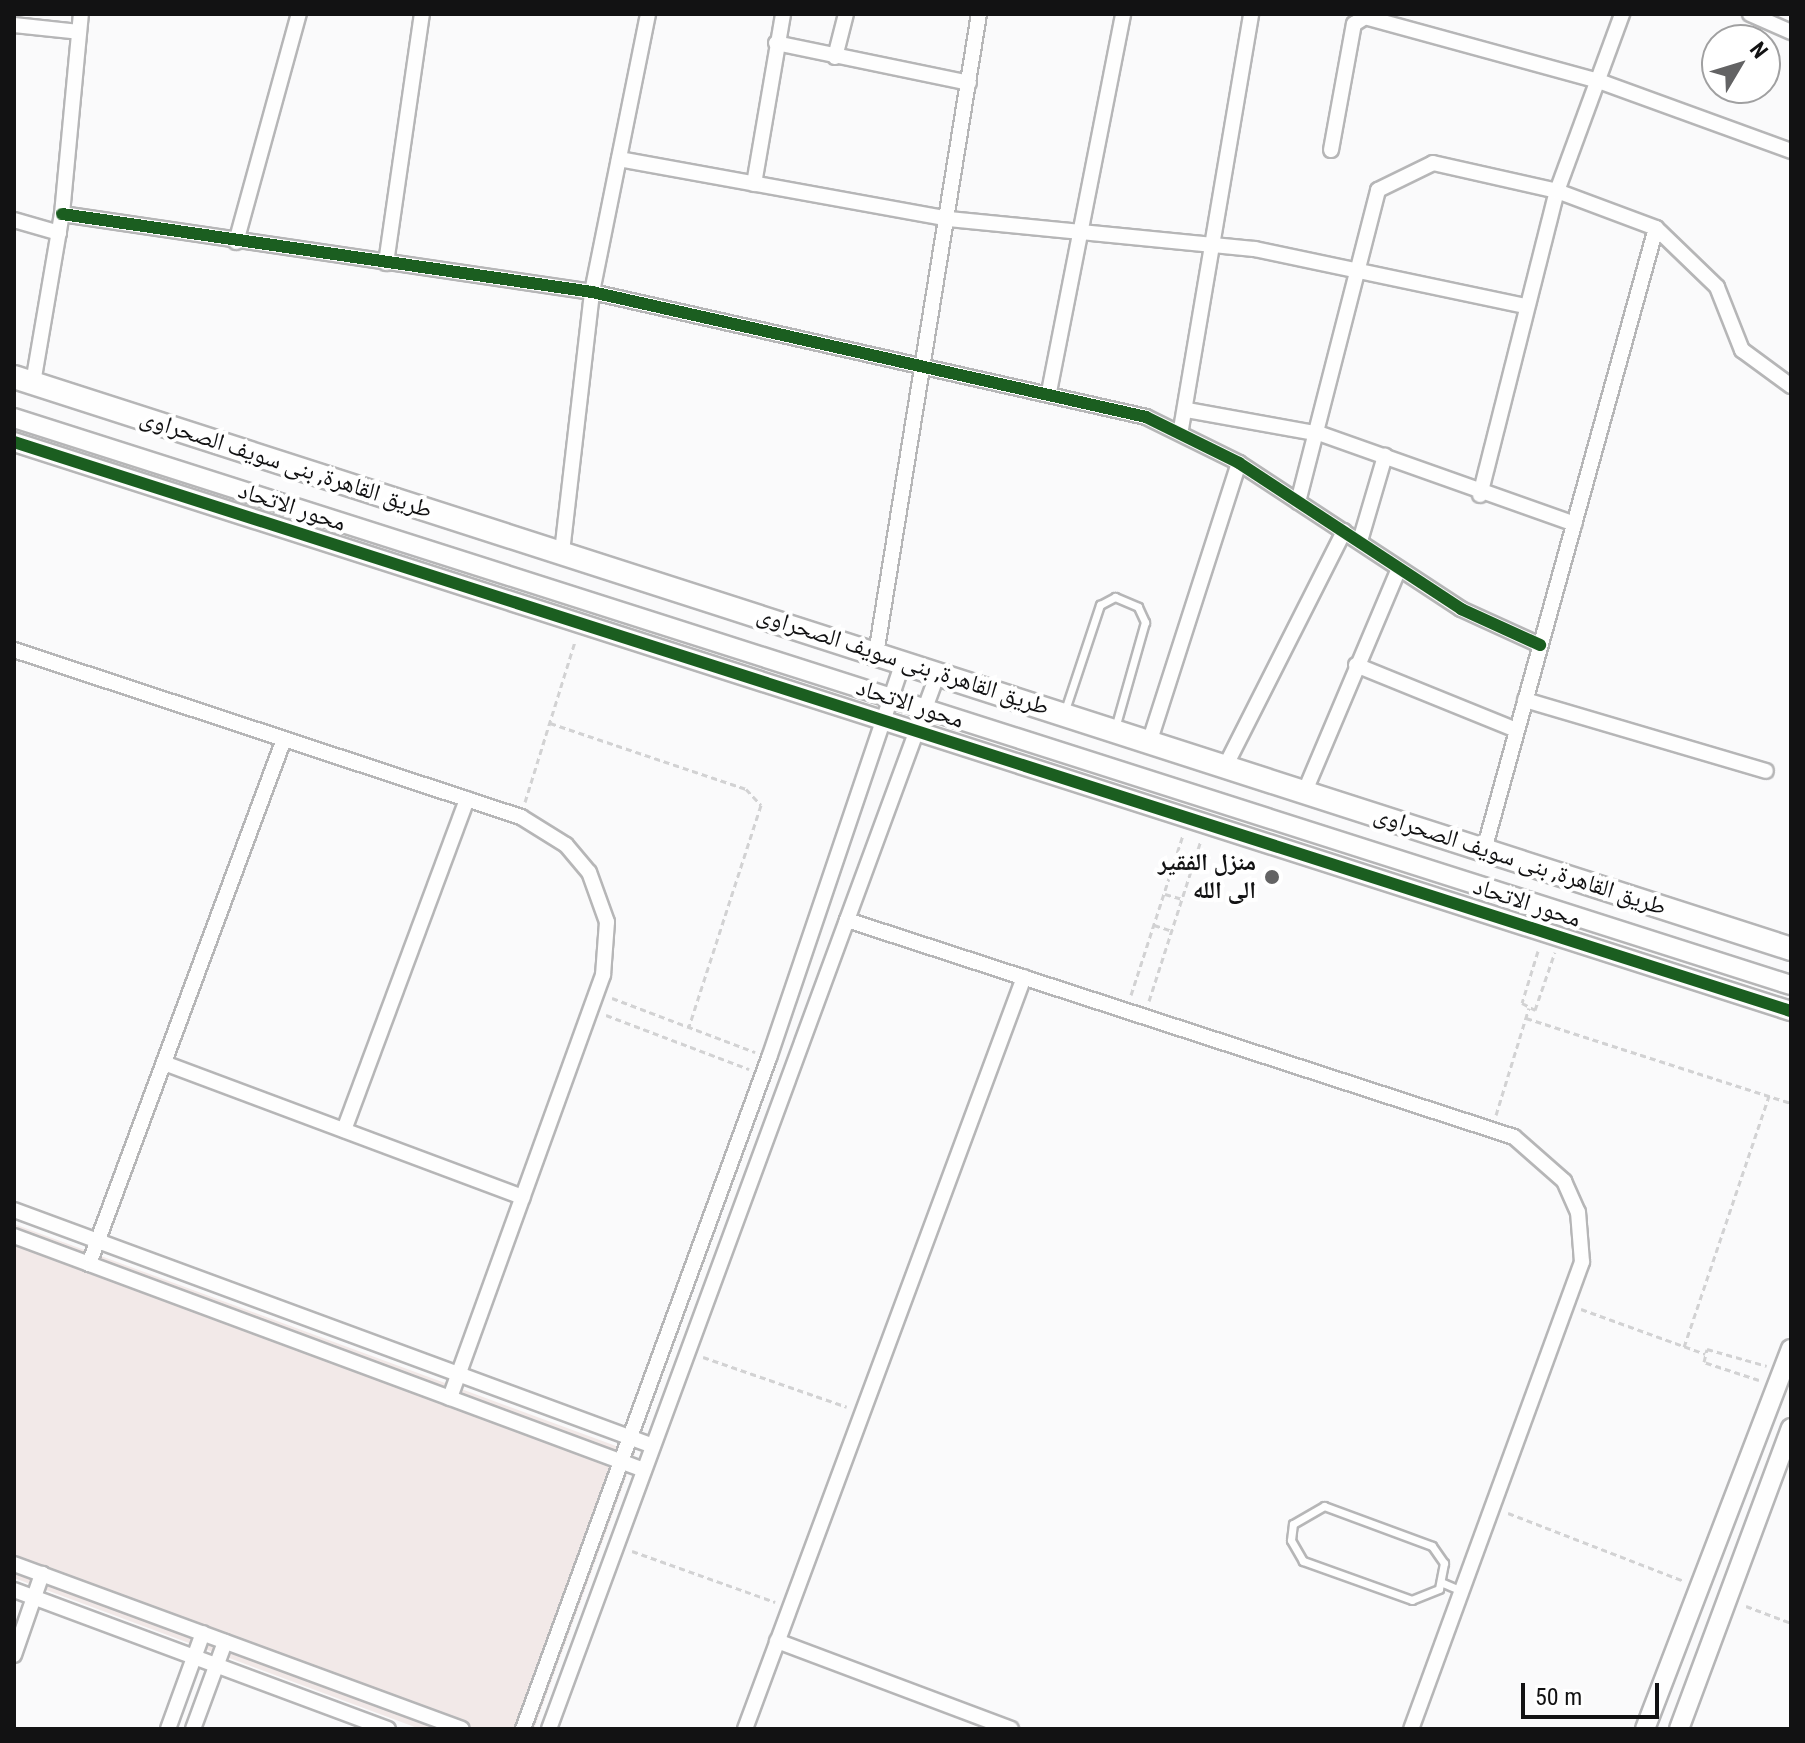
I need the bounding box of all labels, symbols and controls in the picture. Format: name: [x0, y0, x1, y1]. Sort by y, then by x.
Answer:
north arrow: [1701, 24, 1781, 104]
text: N: [1745, 37, 1773, 63]
street label: طريق القاهرة, بنى سويف الصحراوى: [136, 403, 436, 525]
street label: محور الاتحاد: [235, 476, 349, 538]
street label: طريق القاهرة, بنى سويف الصحراوى: [753, 600, 1053, 722]
street label: محور الاتحاد: [853, 673, 967, 735]
street label: طريق القاهرة, بنى سويف الصحراوى: [1370, 800, 1670, 922]
place label: منزل الفقير الى الله: [1158, 849, 1256, 905]
marker: منزل الفقير الى الله: [1263, 868, 1281, 886]
street label: محور الاتحاد: [1470, 872, 1584, 934]
scale bar: [1525, 1667, 1663, 1717]
text: 50 m: [1535, 1683, 1582, 1711]

